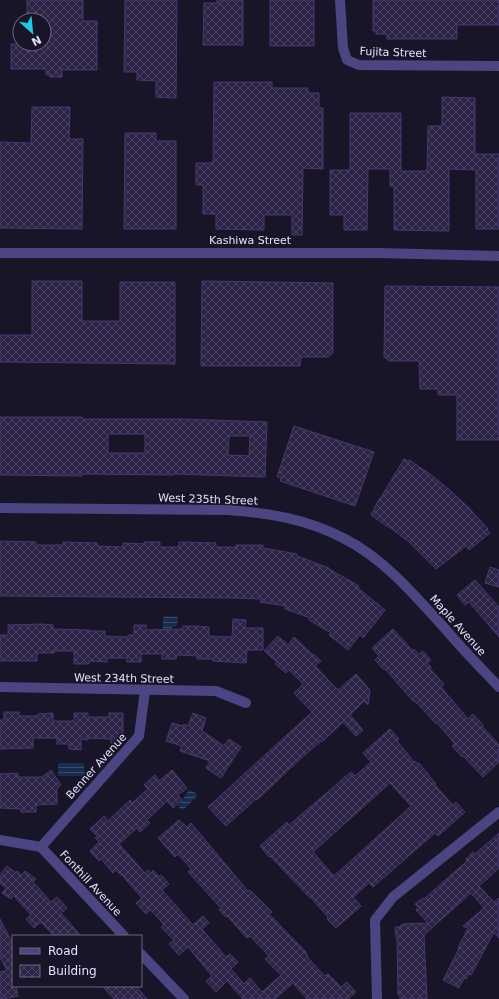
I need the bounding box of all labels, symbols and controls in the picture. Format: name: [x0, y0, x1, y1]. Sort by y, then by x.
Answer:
north arrow: [12, 12, 52, 52]
text: N: [29, 33, 43, 48]
street label: Fujita Street: [359, 45, 427, 60]
street label: Kashiwa Street: [209, 234, 292, 247]
street label: West 235th Street: [158, 491, 259, 508]
street label: Maple Avenue: [427, 592, 489, 659]
street label: West 234th Street: [74, 671, 175, 686]
street label: Benner Avenue: [63, 731, 129, 802]
street label: Fonthill Avenue: [57, 848, 124, 919]
legend: [12, 935, 142, 987]
text: Road: [48, 944, 78, 958]
text: Building: [48, 964, 97, 978]

